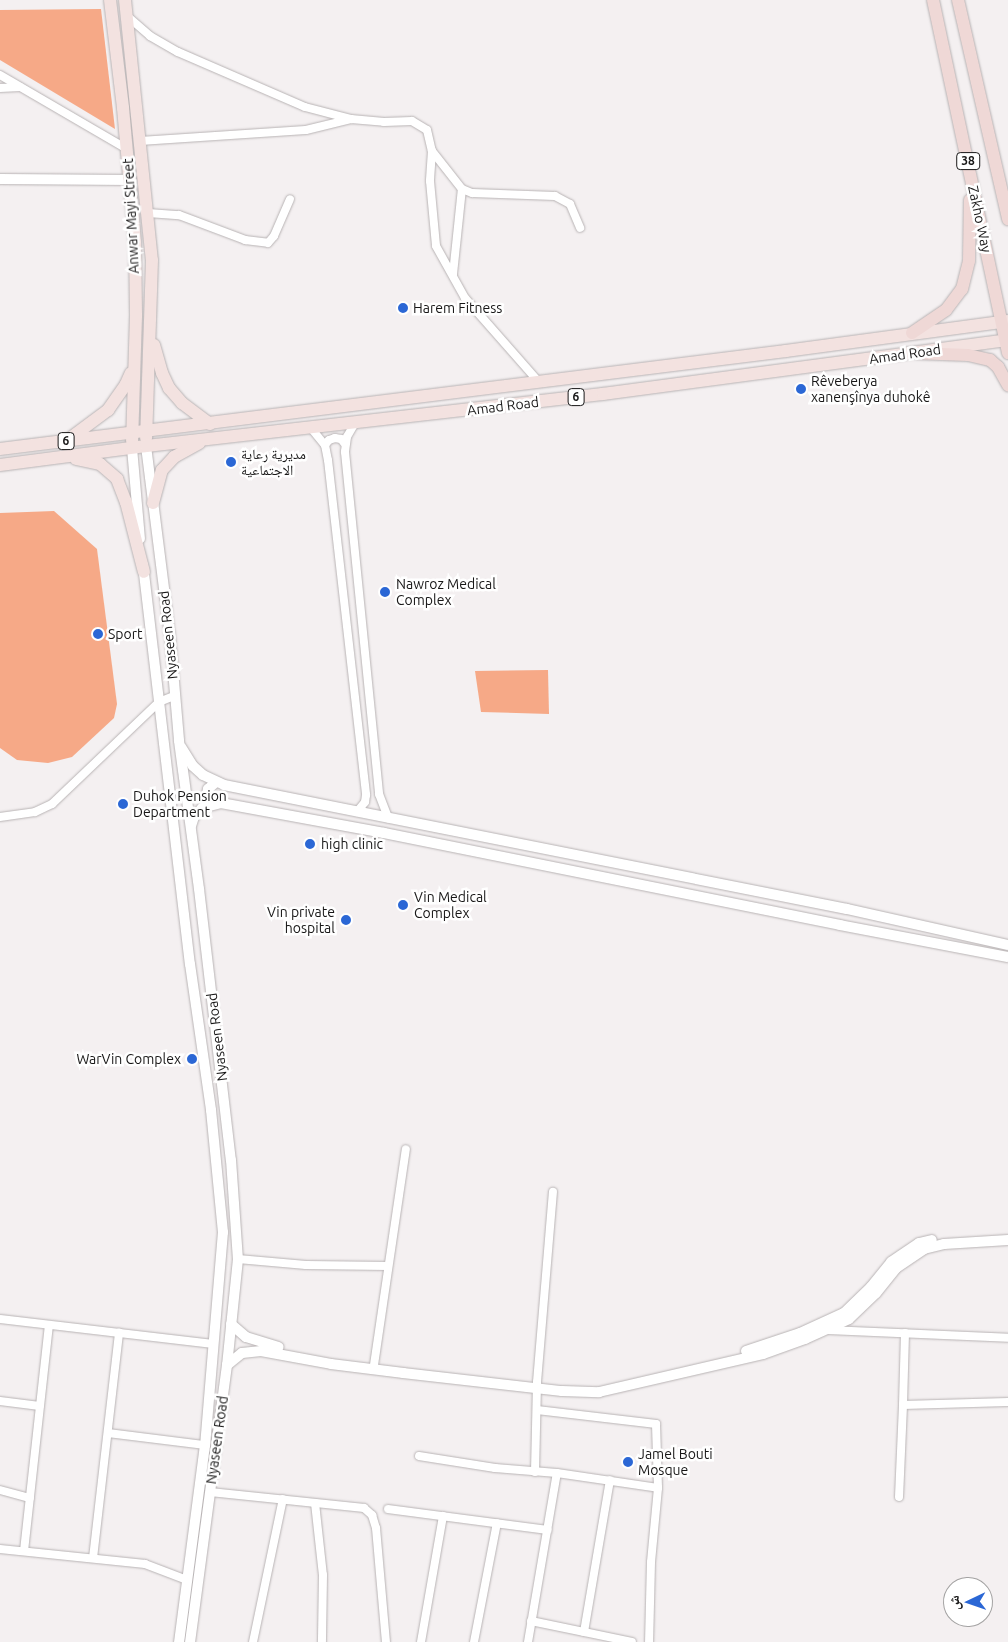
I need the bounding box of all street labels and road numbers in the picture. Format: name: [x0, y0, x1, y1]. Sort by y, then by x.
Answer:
road number: 38: [956, 152, 980, 170]
street label: Anwar Mayi Street: [120, 158, 142, 274]
street label: Zakho Way: [965, 184, 995, 254]
street label: Amad Road: [868, 341, 942, 367]
road number: 6: [567, 388, 585, 407]
street label: Amad Road: [466, 393, 540, 419]
road number: 6: [57, 432, 75, 451]
street label: Nyaseen Road: [155, 590, 181, 680]
street label: Nyaseen Road: [203, 992, 231, 1082]
street label: Nyaseen Road: [202, 1395, 232, 1485]

